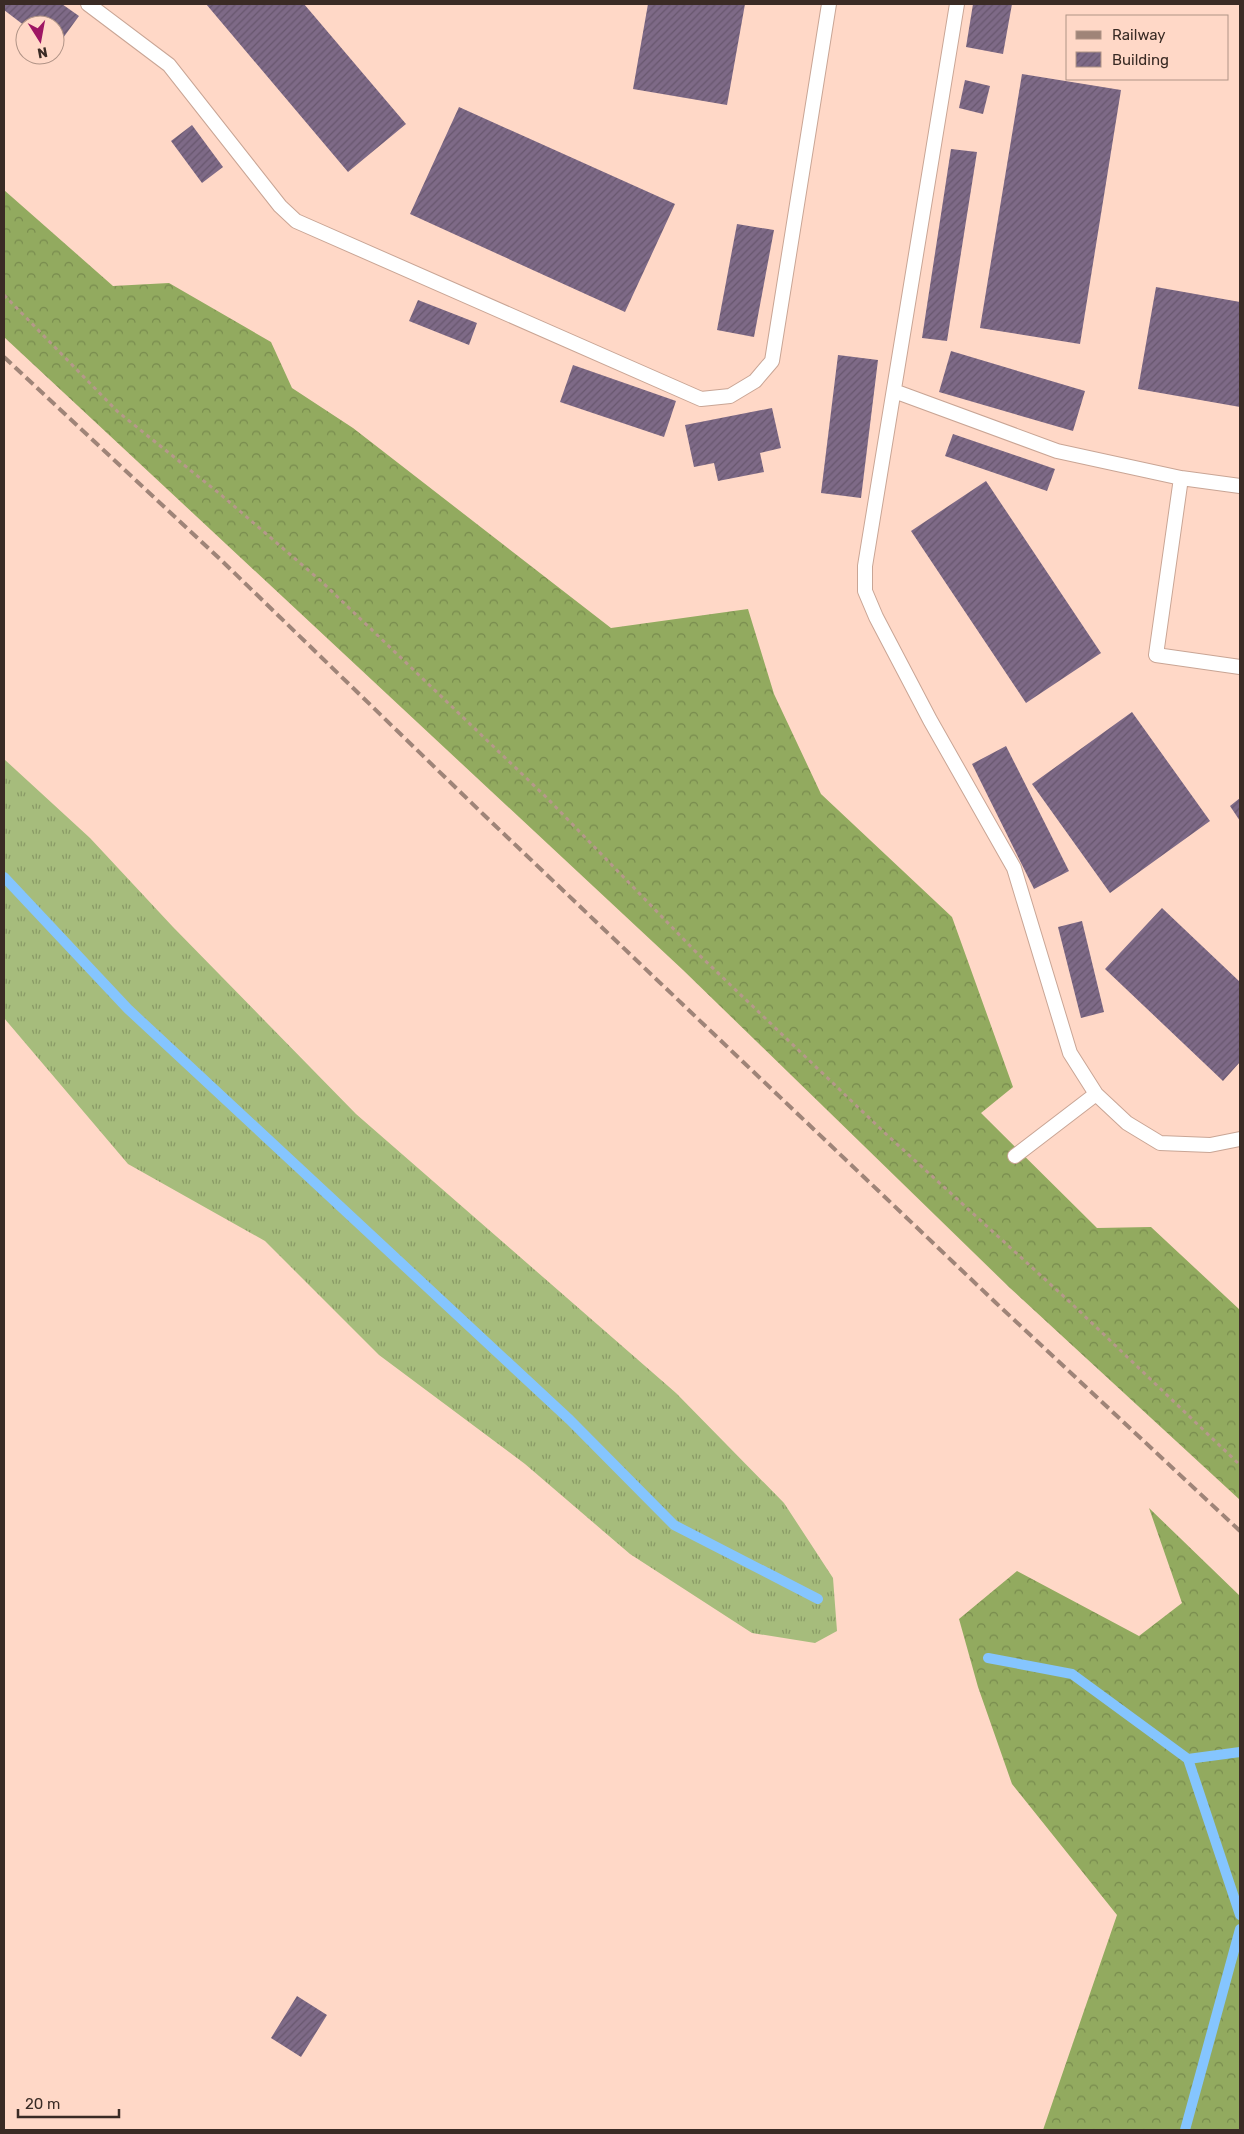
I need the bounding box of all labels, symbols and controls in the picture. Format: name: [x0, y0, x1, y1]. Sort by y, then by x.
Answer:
north arrow: [15, 15, 65, 65]
legend: [1066, 15, 1229, 80]
text: Railway: [1112, 26, 1166, 44]
text: N: [36, 43, 49, 62]
text: Building: [1112, 51, 1169, 69]
scale bar: [18, 2086, 119, 2118]
text: 20 m: [25, 2095, 60, 2113]

